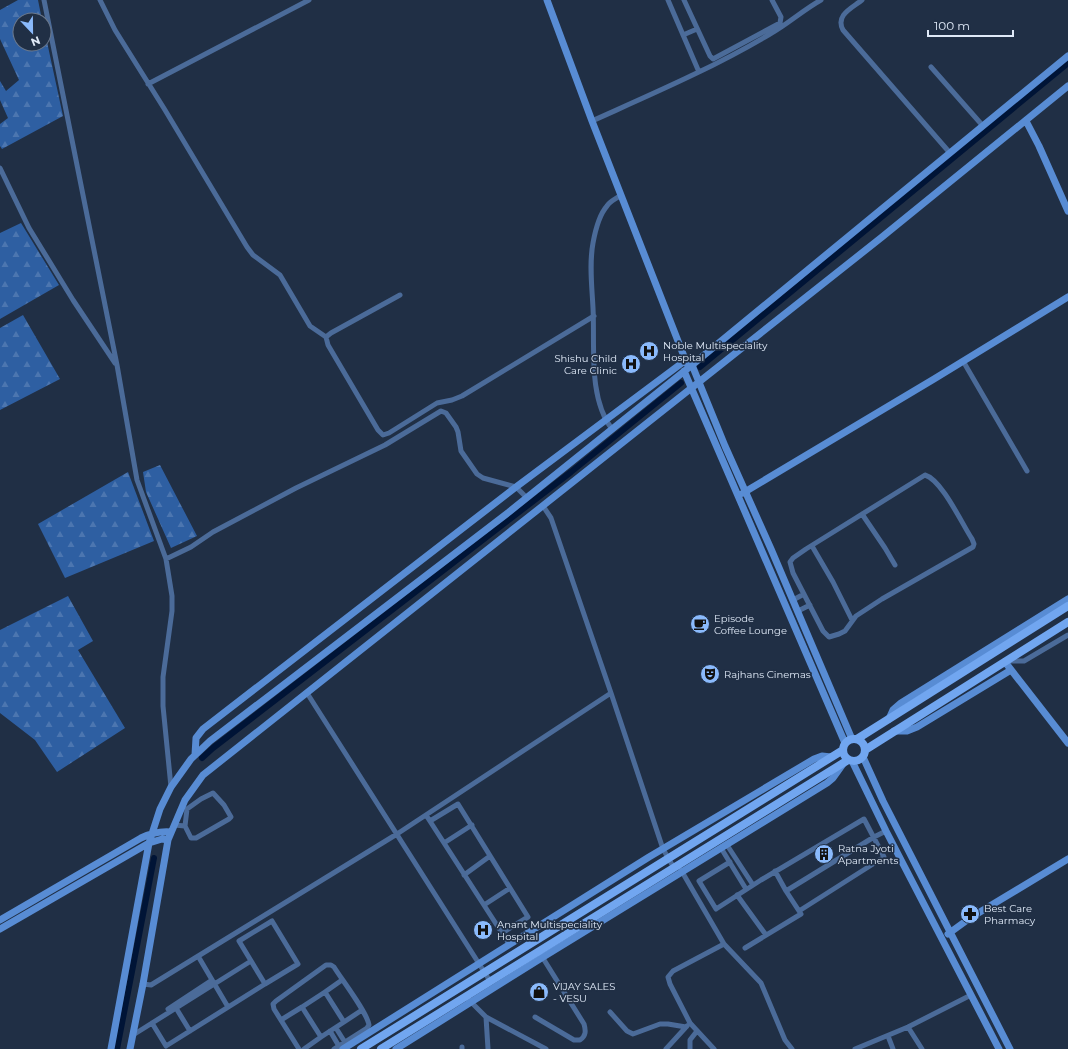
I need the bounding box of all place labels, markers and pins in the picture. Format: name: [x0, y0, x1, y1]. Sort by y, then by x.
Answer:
place label: Noble Multispeciality Hospital: [663, 339, 768, 364]
hospital icon: Noble Multispeciality Hospital: [638, 340, 660, 362]
place label: Shishu Child Care Clinic: [554, 352, 617, 377]
hospital icon: Shishu Child Care Clinic: [620, 353, 642, 375]
place label: Episode Coffee Lounge: [714, 612, 787, 637]
cafe icon: Episode Coffee Lounge: [689, 613, 711, 635]
theatre icon: Rajhans Cinemas: [699, 663, 721, 685]
place label: Rajhans Cinemas: [724, 668, 811, 681]
place label: Ratna Jyoti Apartments: [838, 842, 899, 867]
building icon: Ratna Jyoti Apartments: [813, 843, 835, 865]
place label: Best Care Pharmacy: [984, 902, 1036, 927]
pharmacy icon: Best Care Pharmacy: [959, 903, 981, 925]
place label: Anant Multispeciality Hospital: [497, 918, 603, 943]
hospital icon: Anant Multispeciality Hospital: [472, 919, 494, 941]
place label: VIJAY SALES - VESU: [553, 980, 615, 1005]
shop icon: VIJAY SALES - VESU: [528, 981, 550, 1003]

